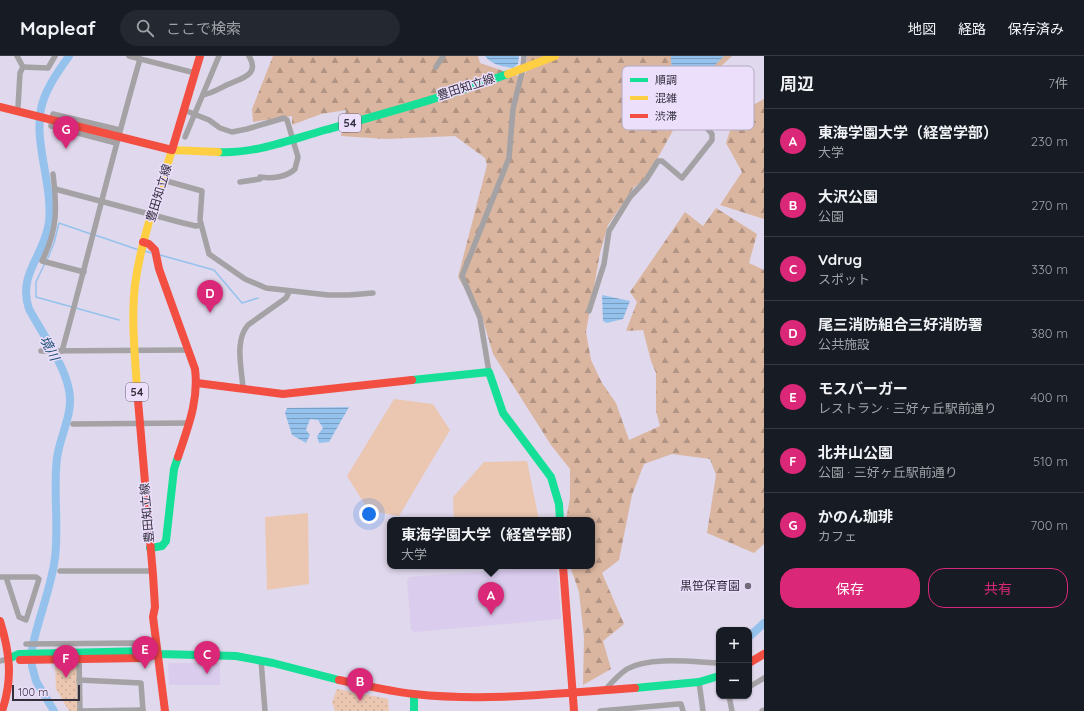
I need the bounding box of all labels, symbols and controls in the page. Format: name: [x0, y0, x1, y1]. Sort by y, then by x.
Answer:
search box: [120, 10, 400, 46]
text: Mapleaf: [20, 16, 96, 40]
icon: search: [134, 17, 156, 39]
text: ここで検索: [166, 19, 241, 38]
text: 地図: [908, 20, 936, 38]
text: 経路: [958, 20, 986, 38]
text: 保存済み: [1008, 20, 1064, 38]
legend: [622, 66, 754, 130]
street label: 豊田知立線: [435, 70, 497, 103]
text: 順調: [655, 73, 677, 87]
text: 周辺: [780, 73, 814, 94]
text: 7件: [1048, 75, 1068, 91]
text: 混雑: [655, 91, 677, 105]
text: 渋滞: [655, 109, 677, 123]
road number: 54: [339, 114, 361, 132]
pin: G: [53, 116, 79, 149]
text: 東海学園大学（経営学部）: [818, 123, 998, 142]
text: A: [789, 133, 797, 149]
text: 230 m: [1031, 133, 1068, 149]
text: 大学: [818, 144, 844, 160]
street label: 豊田知立線: [143, 162, 174, 224]
text: 大沢公園: [818, 187, 878, 206]
text: B: [789, 197, 797, 213]
text: 270 m: [1031, 197, 1068, 213]
text: 公園: [818, 208, 844, 224]
text: Vdrug: [818, 250, 862, 269]
text: C: [789, 261, 797, 277]
text: 330 m: [1031, 261, 1068, 277]
text: スポット: [818, 271, 870, 287]
pin: D: [197, 280, 223, 313]
text: 尾三消防組合三好消防署: [818, 315, 983, 334]
text: D: [788, 325, 798, 341]
text: 380 m: [1031, 325, 1068, 341]
water label: 境川: [37, 333, 64, 365]
text: 公共施設: [818, 336, 870, 352]
text: モスバーガー: [818, 379, 908, 398]
road number: 54: [126, 383, 148, 401]
text: E: [789, 389, 797, 405]
text: 400 m: [1030, 389, 1068, 405]
text: レストラン · 三好ヶ丘駅前通り: [818, 400, 997, 416]
text: 北井山公園: [818, 443, 893, 462]
text: F: [789, 453, 797, 469]
text: 510 m: [1033, 453, 1068, 469]
text: 公園 · 三好ヶ丘駅前通り: [818, 464, 958, 480]
street label: 豊田知立線: [136, 482, 157, 544]
your location: [359, 504, 379, 524]
text: かのん珈琲: [818, 507, 893, 526]
popup: [387, 517, 595, 569]
text: G: [788, 517, 798, 533]
text: 700 m: [1030, 517, 1068, 533]
text: 東海学園大学（経営学部）: [401, 525, 581, 544]
text: カフェ: [818, 528, 857, 544]
text: 大学: [401, 546, 427, 562]
button: 保存: [780, 568, 920, 608]
button: 共有: [928, 568, 1068, 608]
place label: 黒笹保育園: [680, 578, 740, 593]
marker: 黒笹保育園: [743, 581, 753, 591]
pin: A: [478, 582, 504, 615]
map controls: [716, 627, 752, 699]
button: +: [716, 627, 752, 663]
pin: E: [132, 636, 158, 669]
pin: C: [194, 641, 220, 674]
pin: F: [53, 645, 79, 678]
button: −: [716, 663, 752, 699]
pin: B: [347, 668, 373, 701]
scale bar: [12, 683, 80, 702]
text: 100 m: [18, 685, 48, 699]

